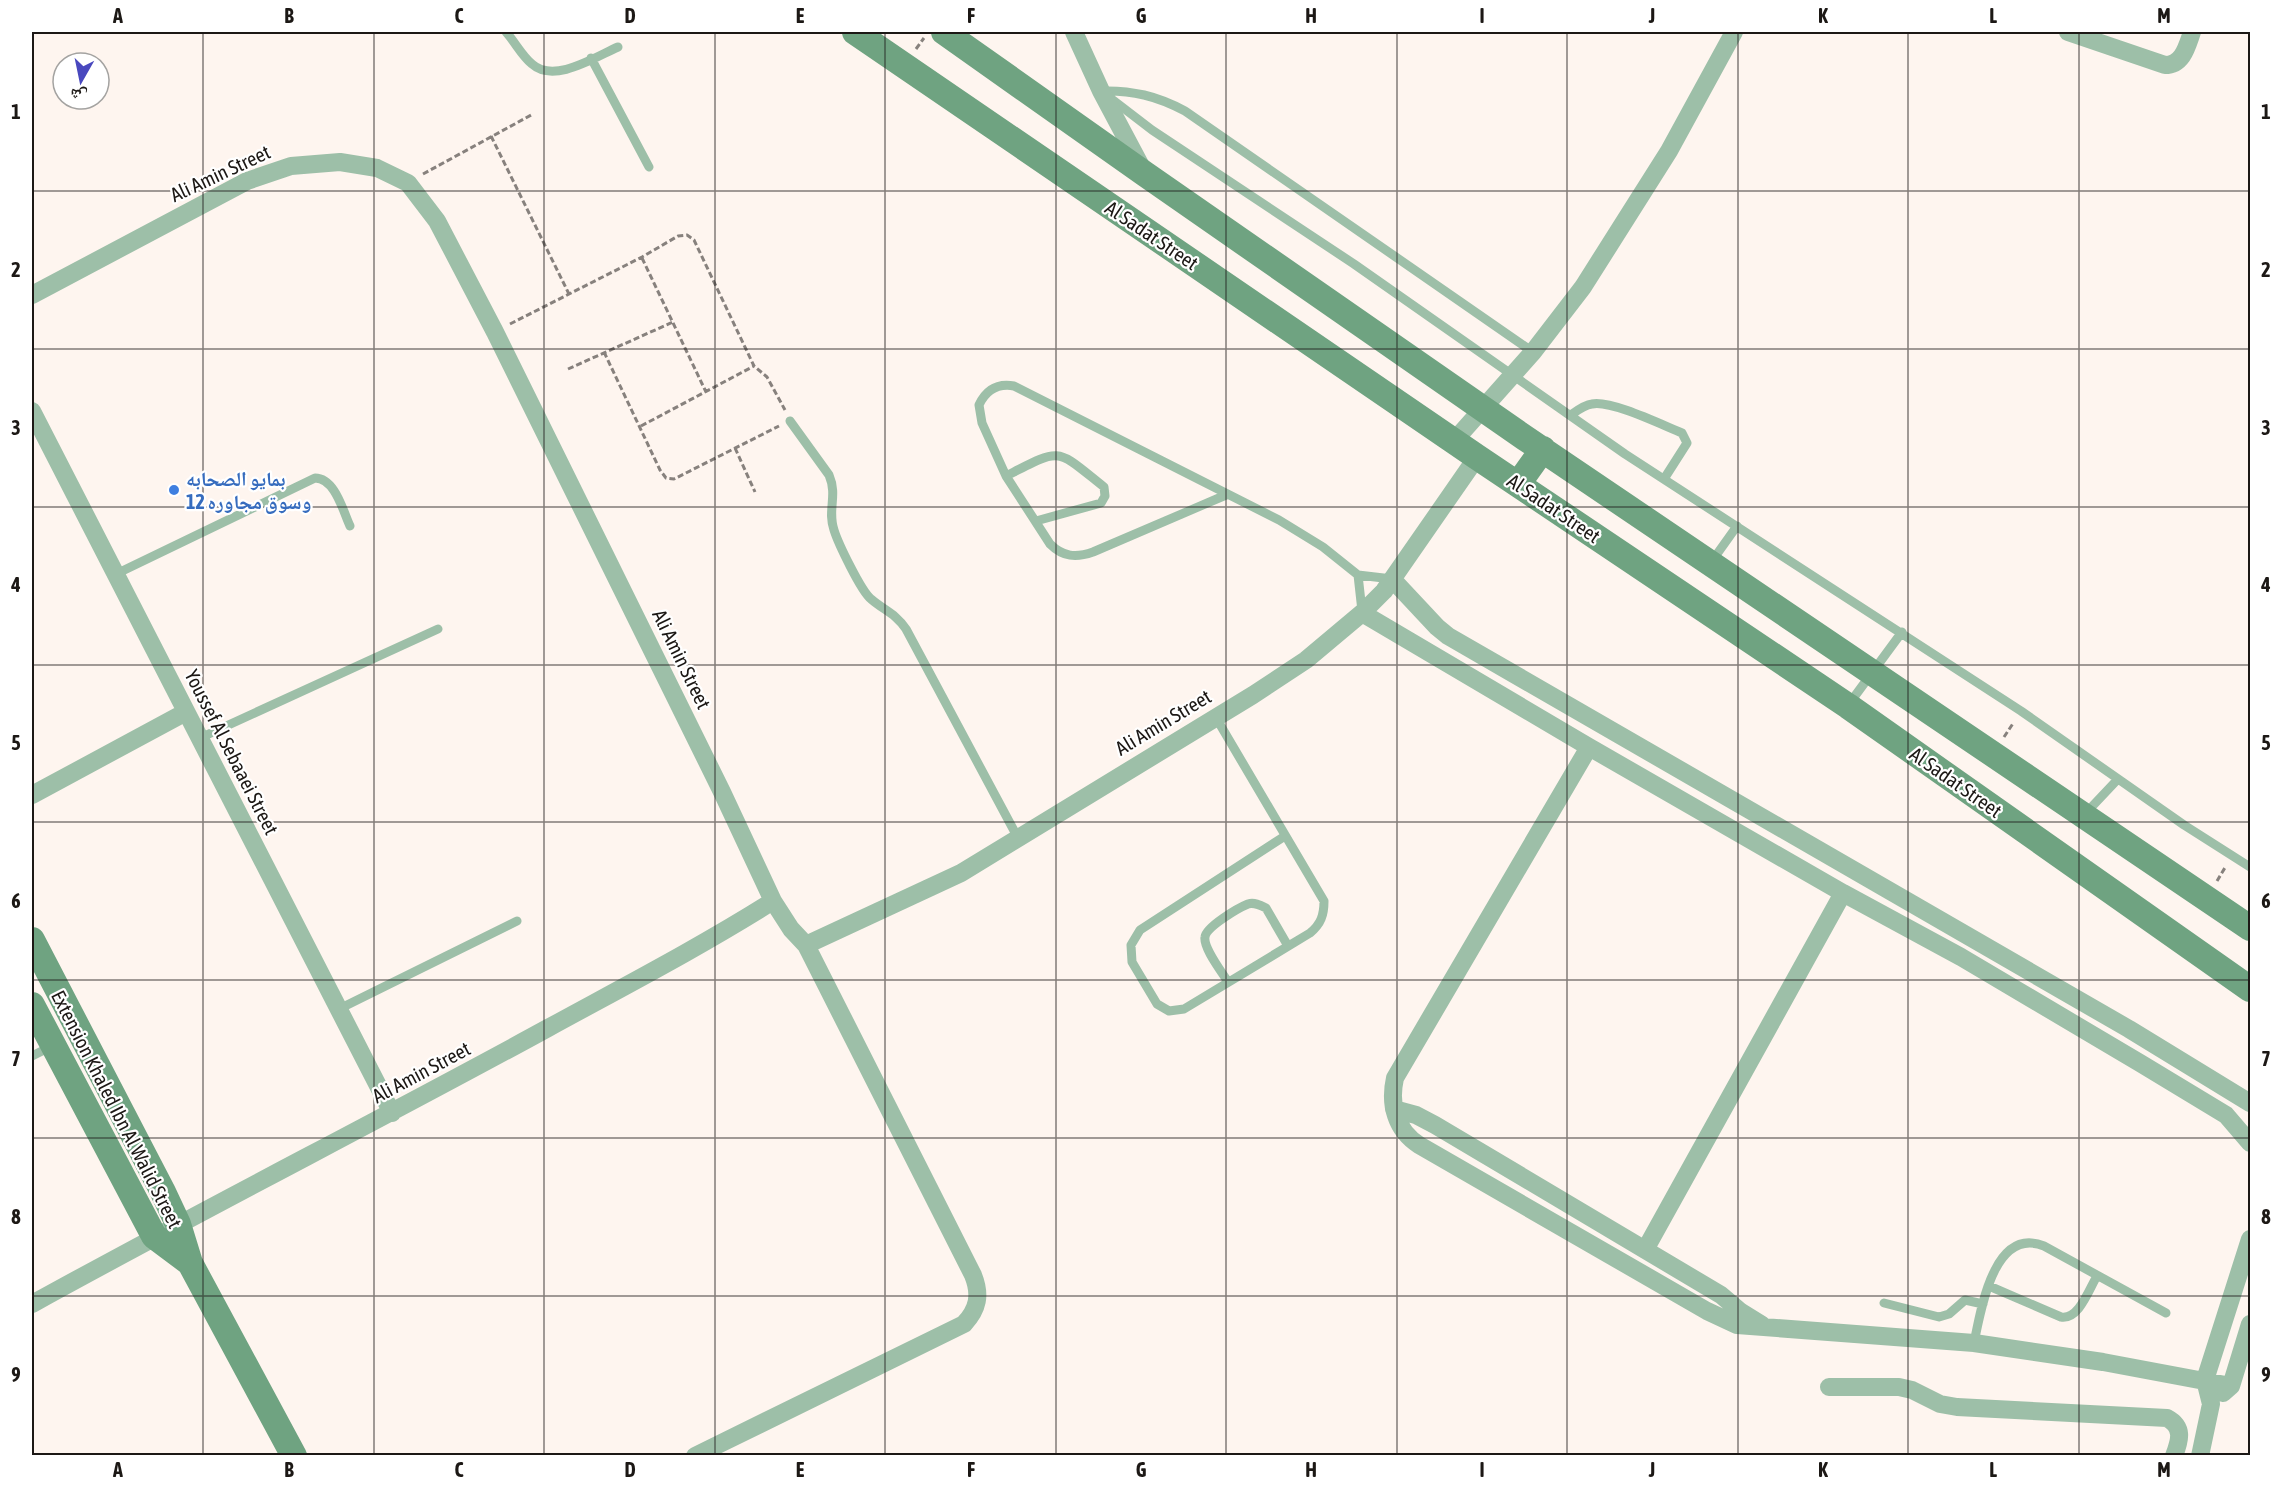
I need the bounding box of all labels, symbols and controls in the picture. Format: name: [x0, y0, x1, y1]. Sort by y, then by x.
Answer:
text: A: [112, 4, 123, 27]
text: B: [284, 4, 294, 27]
text: C: [455, 4, 464, 27]
text: D: [624, 4, 636, 27]
text: E: [796, 4, 805, 27]
text: F: [967, 4, 975, 27]
text: G: [1136, 4, 1147, 27]
text: H: [1305, 4, 1317, 27]
text: I: [1479, 4, 1485, 27]
text: J: [1648, 4, 1655, 27]
text: K: [1818, 4, 1828, 27]
text: L: [1989, 4, 1997, 27]
text: M: [2157, 4, 2171, 27]
north arrow: [51, 51, 111, 111]
text: ش: [69, 85, 89, 106]
text: 1: [11, 100, 21, 123]
text: 1: [2261, 100, 2271, 123]
street label: Ali Amin Street: [166, 140, 274, 206]
street label: Al Sadat Street: [1101, 196, 1203, 275]
text: 2: [11, 258, 21, 281]
text: 2: [2261, 258, 2271, 281]
text: 3: [11, 416, 21, 439]
text: 3: [2261, 416, 2271, 439]
place label: بمايو الصحابه وسوق مجاوره 12: [186, 467, 311, 514]
street label: Al Sadat Street: [1503, 469, 1605, 548]
marker: بمايو الصحابه وسوق مجاوره 12: [167, 483, 181, 497]
text: 4: [10, 573, 21, 596]
text: 4: [2260, 573, 2271, 596]
street label: Ali Amin Street: [648, 606, 716, 713]
street label: Youssef Al Sebaaei Street: [180, 666, 284, 838]
street label: Ali Amin Street: [1111, 684, 1215, 760]
text: 5: [11, 731, 21, 754]
text: 5: [2261, 731, 2271, 754]
street label: Al Sadat Street: [1906, 742, 2006, 822]
text: 6: [11, 889, 21, 912]
text: 6: [2261, 889, 2271, 912]
street label: Extension Khaled Ibn Al Walid Street: [47, 986, 187, 1232]
street label: Ali Amin Street: [368, 1036, 474, 1107]
text: 7: [11, 1047, 21, 1070]
text: 7: [2261, 1047, 2271, 1070]
text: 8: [11, 1205, 21, 1228]
text: 8: [2261, 1205, 2271, 1228]
text: 9: [11, 1363, 21, 1386]
text: 9: [2261, 1363, 2271, 1386]
text: A: [112, 1458, 123, 1481]
text: B: [284, 1458, 294, 1481]
text: C: [455, 1458, 464, 1481]
text: D: [624, 1458, 636, 1481]
text: E: [796, 1458, 805, 1481]
text: F: [967, 1458, 975, 1481]
text: G: [1136, 1458, 1147, 1481]
text: H: [1305, 1458, 1317, 1481]
text: I: [1479, 1458, 1485, 1481]
text: J: [1648, 1458, 1655, 1481]
text: K: [1818, 1458, 1828, 1481]
text: L: [1989, 1458, 1997, 1481]
text: M: [2157, 1458, 2171, 1481]

